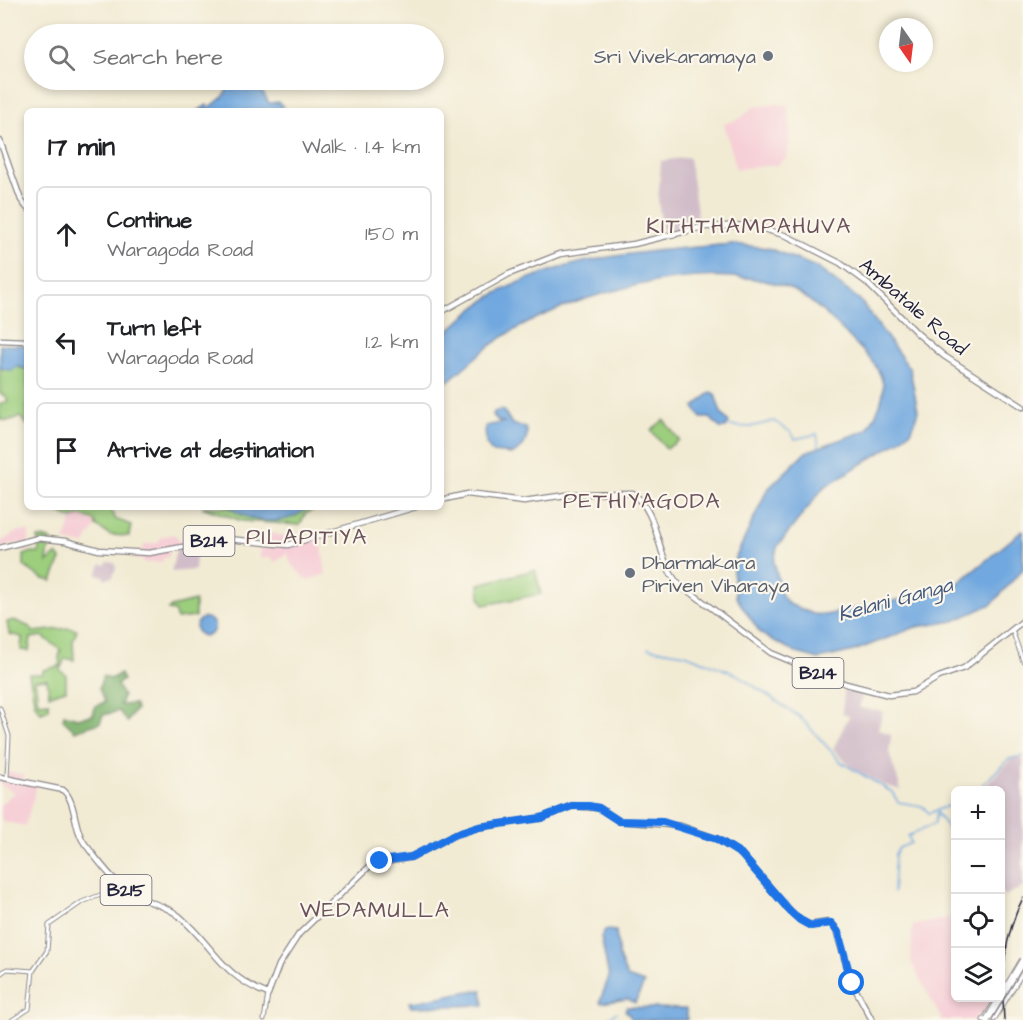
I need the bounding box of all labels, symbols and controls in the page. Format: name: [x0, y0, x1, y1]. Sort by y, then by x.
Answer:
north arrow: [879, 18, 933, 72]
search box: [24, 24, 444, 90]
icon: search: [45, 41, 78, 74]
text: Search here: [93, 42, 223, 73]
place label: Sri Vivekaramaya: [594, 43, 756, 72]
marker: Sri Vivekaramaya: [761, 49, 775, 63]
text: 17 min: [48, 129, 115, 165]
text: Walk · 1.4 km: [302, 133, 420, 161]
text: Continue: [107, 205, 192, 236]
district label: KITHTHAMPAHUVA: [646, 211, 852, 242]
icon: ahead: [50, 218, 83, 251]
text: 150 m: [365, 220, 418, 248]
text: Waragoda Road: [107, 236, 253, 264]
street label: Ambatale Road: [853, 252, 974, 362]
text: Turn left: [107, 313, 201, 344]
icon: left: [50, 326, 83, 359]
text: 1.2 km: [365, 328, 418, 356]
text: Waragoda Road: [107, 344, 253, 372]
icon: arrive: [50, 434, 83, 467]
text: Arrive at destination: [107, 435, 314, 466]
district label: PETHIYAGODA: [563, 486, 721, 517]
district label: PILAPITIYA: [246, 522, 368, 553]
road number: B214: [184, 526, 234, 556]
place label: Dharmakara Piriven Viharaya: [642, 549, 789, 601]
marker: Dharmakara Piriven Viharaya: [623, 566, 637, 580]
water label: Kelani Ganga: [835, 570, 957, 630]
road number: B214: [792, 658, 844, 688]
map controls: [951, 786, 1005, 1002]
button: +: [951, 786, 1005, 840]
button: −: [951, 840, 1005, 894]
route end: [366, 847, 392, 873]
road number: B215: [100, 875, 152, 905]
button: locate: [951, 894, 1005, 948]
district label: WEDAMULLA: [300, 895, 450, 926]
button: layers: [951, 948, 1005, 1002]
route start: [838, 969, 864, 995]

